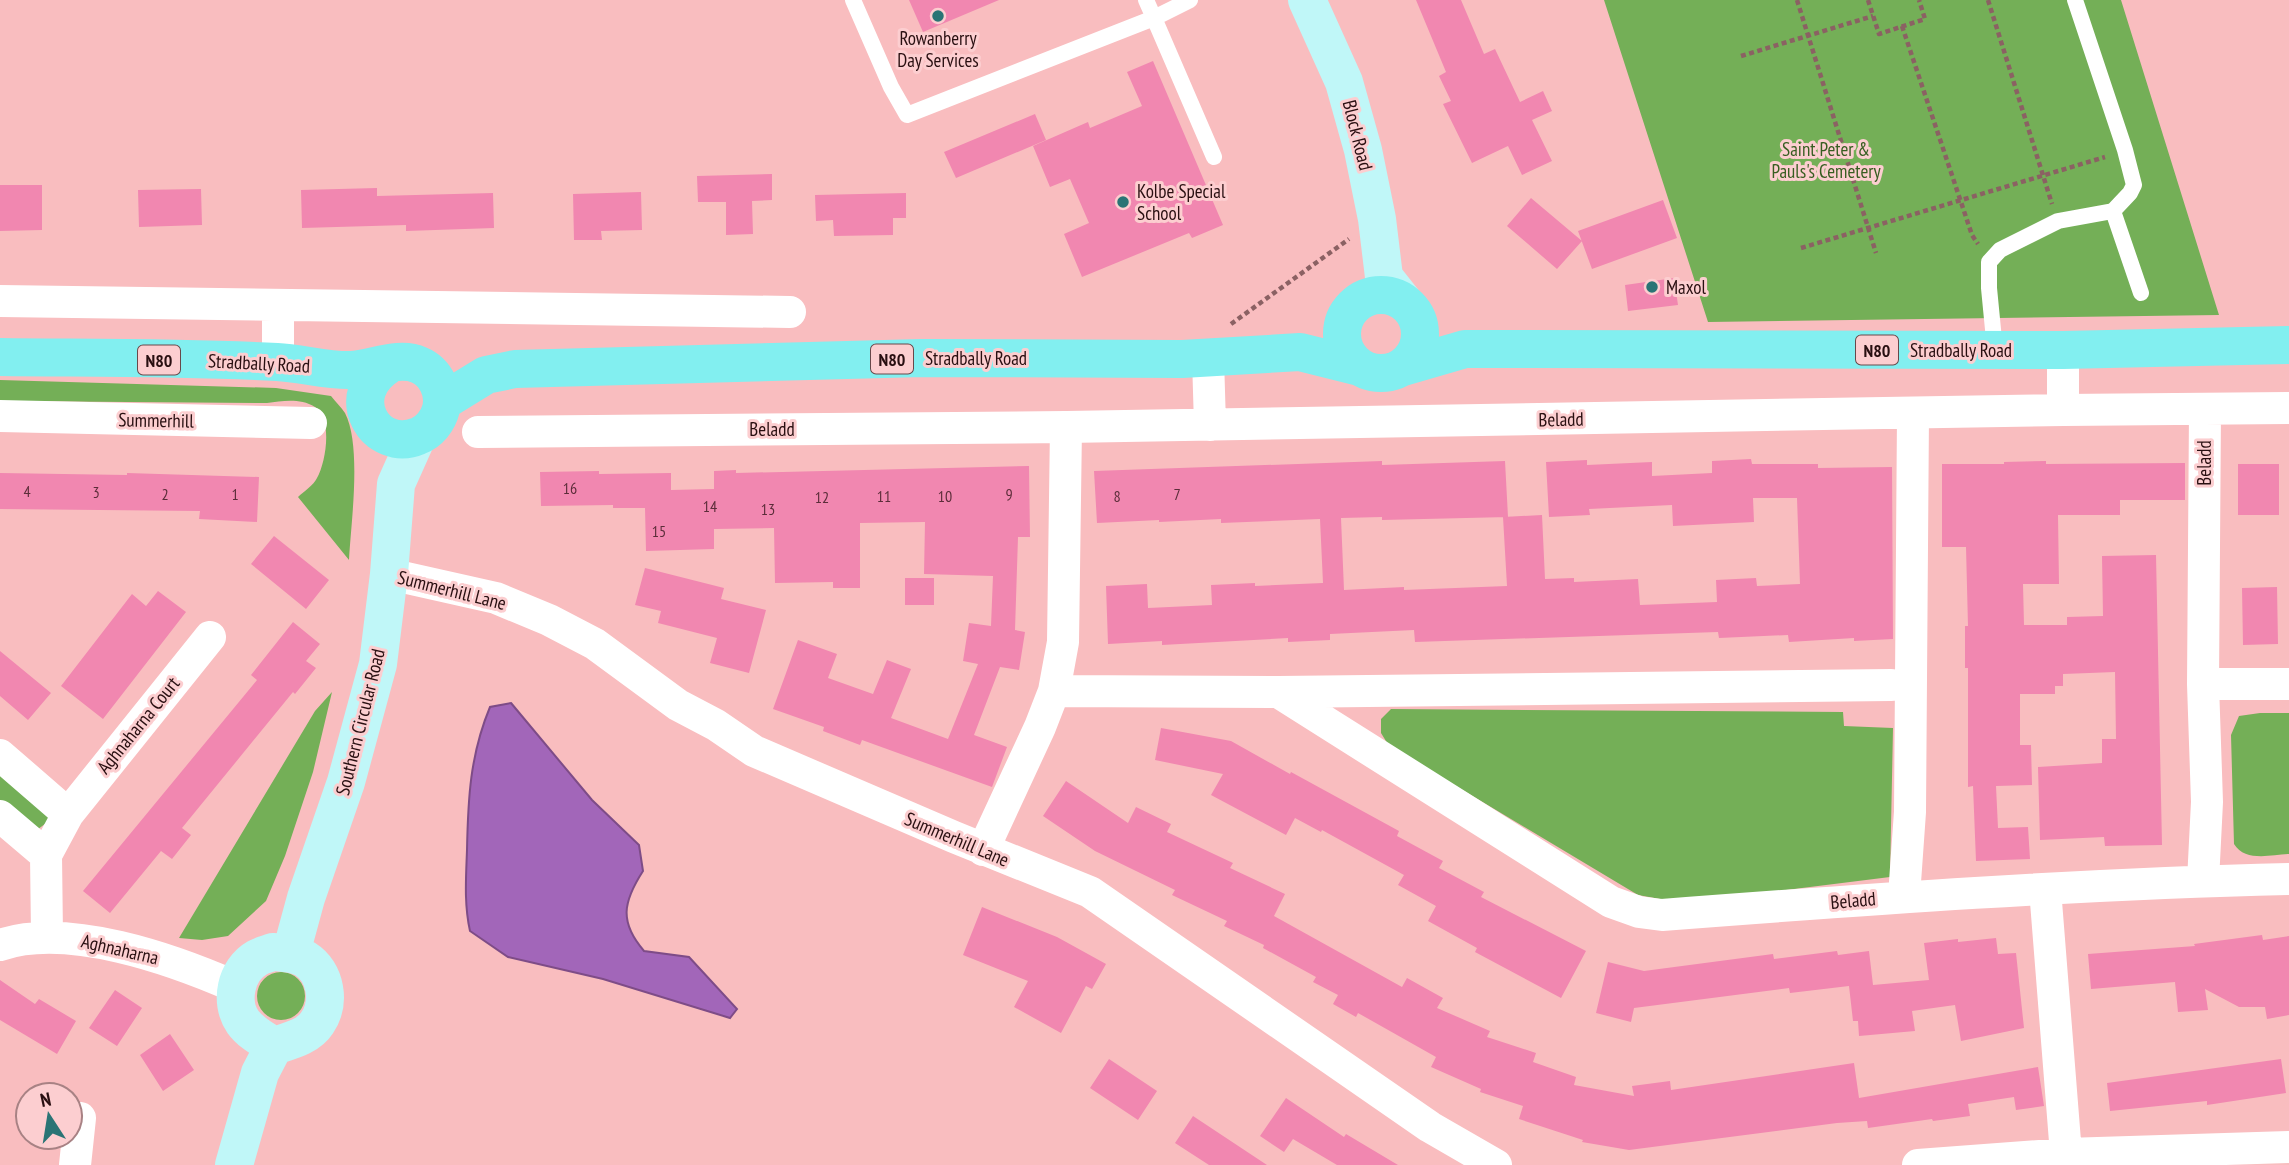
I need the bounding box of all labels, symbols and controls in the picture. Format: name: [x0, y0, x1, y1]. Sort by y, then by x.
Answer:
marker: Rowanberry Day Services: [930, 8, 946, 24]
place label: Rowanberry Day Services: [897, 26, 979, 72]
street label: Block Road: [1338, 97, 1378, 173]
park label: Saint Peter & Pauls's Cemetery: [1771, 137, 1881, 183]
place label: Kolbe Special School: [1137, 179, 1226, 225]
marker: Kolbe Special School: [1115, 194, 1131, 210]
place label: Maxol: [1666, 275, 1706, 299]
marker: Maxol: [1644, 279, 1660, 295]
road number: N80: [1856, 336, 1898, 364]
street label: Stradbally Road: [1910, 338, 2012, 362]
road number: N80: [871, 344, 913, 374]
road number: N80: [138, 346, 180, 374]
street label: Stradbally Road: [925, 346, 1027, 370]
street label: Stradbally Road: [207, 348, 311, 378]
street label: Summerhill: [118, 407, 195, 433]
street label: Beladd: [1538, 407, 1584, 431]
street label: Beladd: [749, 417, 795, 441]
street label: Beladd: [2192, 440, 2216, 486]
house number: 16: [563, 478, 577, 498]
house number: 4: [23, 481, 31, 501]
house number: 3: [92, 482, 100, 502]
house number: 2: [161, 484, 169, 504]
house number: 1: [231, 484, 239, 504]
house number: 9: [1005, 484, 1013, 504]
house number: 7: [1173, 484, 1181, 504]
house number: 11: [877, 486, 891, 506]
house number: 10: [938, 486, 952, 506]
house number: 8: [1113, 486, 1121, 506]
house number: 12: [815, 487, 829, 507]
house number: 14: [703, 496, 717, 516]
house number: 13: [761, 499, 775, 519]
house number: 15: [652, 521, 666, 541]
street label: Summerhill Lane: [395, 565, 509, 615]
street label: Southern Circular Road: [330, 646, 390, 798]
street label: Aghnaharna Court: [92, 671, 185, 778]
street label: Summerhill Lane: [901, 806, 1013, 872]
street label: Beladd: [1829, 886, 1877, 914]
street label: Aghnaharna: [79, 928, 161, 970]
north arrow: [14, 1081, 84, 1151]
text: N: [38, 1087, 53, 1112]

